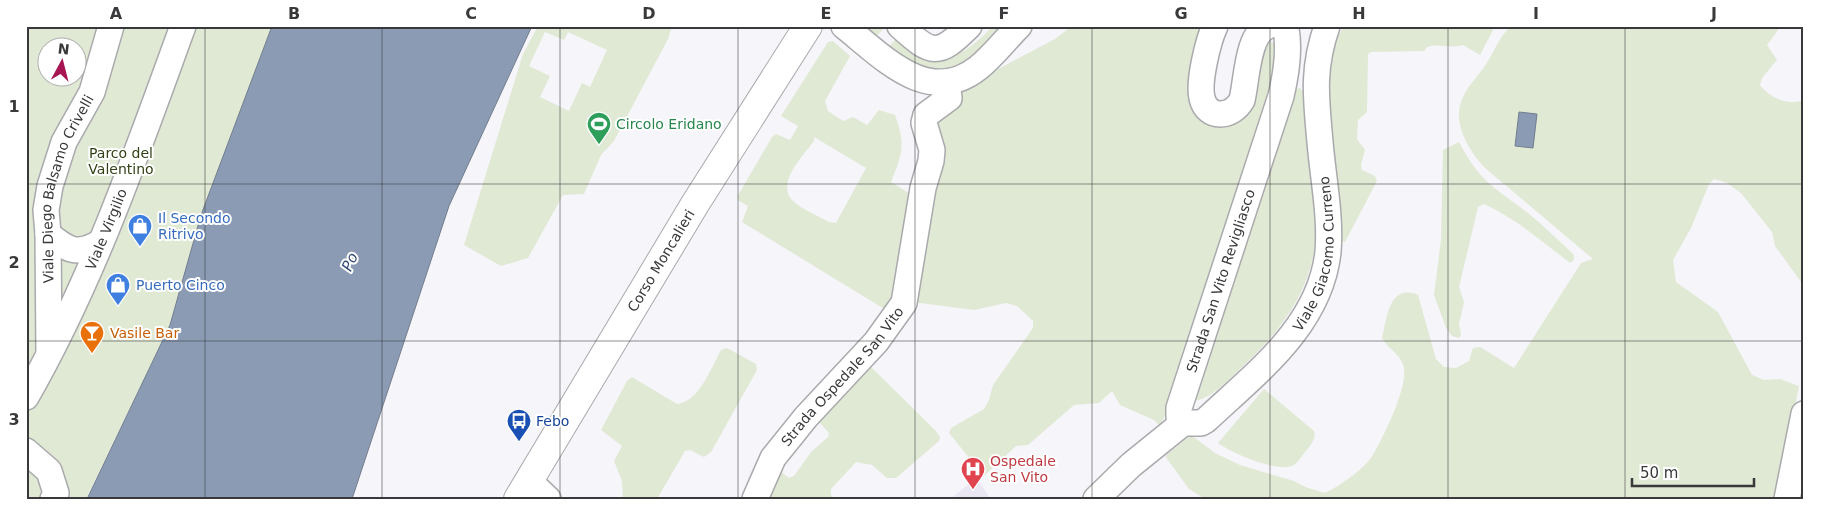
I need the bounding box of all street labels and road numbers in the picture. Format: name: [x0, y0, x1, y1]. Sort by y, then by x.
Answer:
street label: Viale Diego Balsamo Crivelli: [38, 92, 97, 283]
street label: Viale Giacomo Curreno: [1290, 175, 1337, 334]
street label: Viale Virgilio: [82, 186, 130, 272]
street label: Strada San Vito Revigliasco: [1183, 187, 1258, 375]
street label: Corso Moncalieri: [624, 207, 698, 315]
street label: Strada Ospedale San Vito: [778, 304, 907, 449]

